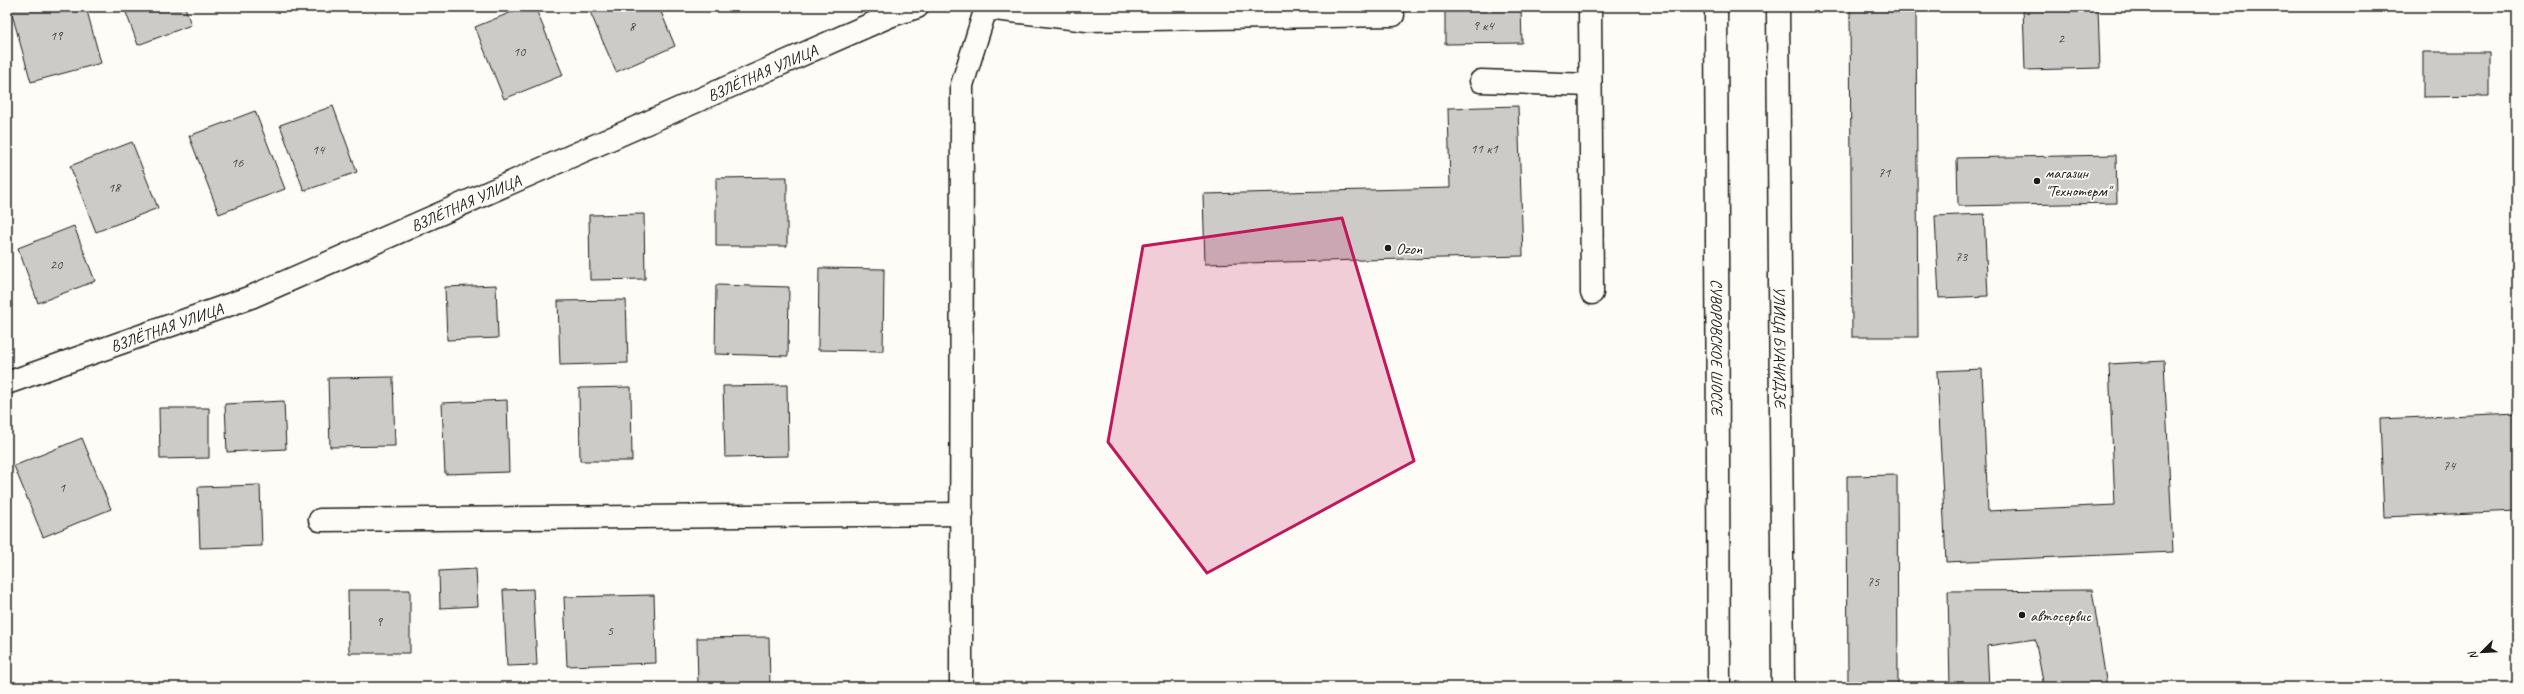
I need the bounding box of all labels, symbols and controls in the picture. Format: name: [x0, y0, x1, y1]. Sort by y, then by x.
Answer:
house number: 9 к4: [1472, 17, 1495, 34]
house number: 8: [629, 18, 637, 35]
house number: 19: [50, 27, 64, 44]
house number: 2: [2058, 30, 2066, 47]
street label: ВЗЛЁТНАЯ УЛИЦА: [705, 40, 821, 106]
house number: 10: [513, 43, 527, 60]
house number: 11 к1: [1470, 140, 1498, 157]
house number: 14: [312, 141, 326, 158]
house number: 16: [231, 154, 244, 171]
place label: магазин "Технотерм": [2045, 163, 2114, 201]
house number: 71: [1878, 164, 1891, 181]
street label: ВЗЛЁТНАЯ УЛИЦА: [408, 170, 525, 236]
marker: магазин "Технотерм": [2032, 176, 2042, 186]
house number: 18: [108, 179, 122, 196]
place label: Ozon: [1396, 239, 1423, 259]
marker: Ozon: [1383, 243, 1393, 253]
house number: 73: [1955, 248, 1969, 265]
house number: 20: [50, 256, 64, 273]
street label: СУВОРОВСКОЕ ШОССЕ: [1706, 279, 1727, 417]
street label: УЛИЦА БУАЧИДЗЕ: [1769, 286, 1790, 410]
street label: ВЗЛЁТНАЯ УЛИЦА: [108, 298, 226, 357]
house number: 74: [2443, 457, 2457, 474]
house number: 1: [59, 479, 66, 496]
house number: 75: [1867, 573, 1880, 590]
place label: автосервис: [2030, 606, 2092, 626]
marker: автосервис: [2017, 610, 2027, 620]
house number: 9: [376, 613, 384, 630]
house number: 5: [607, 622, 614, 639]
north arrow: [2462, 632, 2502, 672]
text: N: [2464, 648, 2481, 662]

